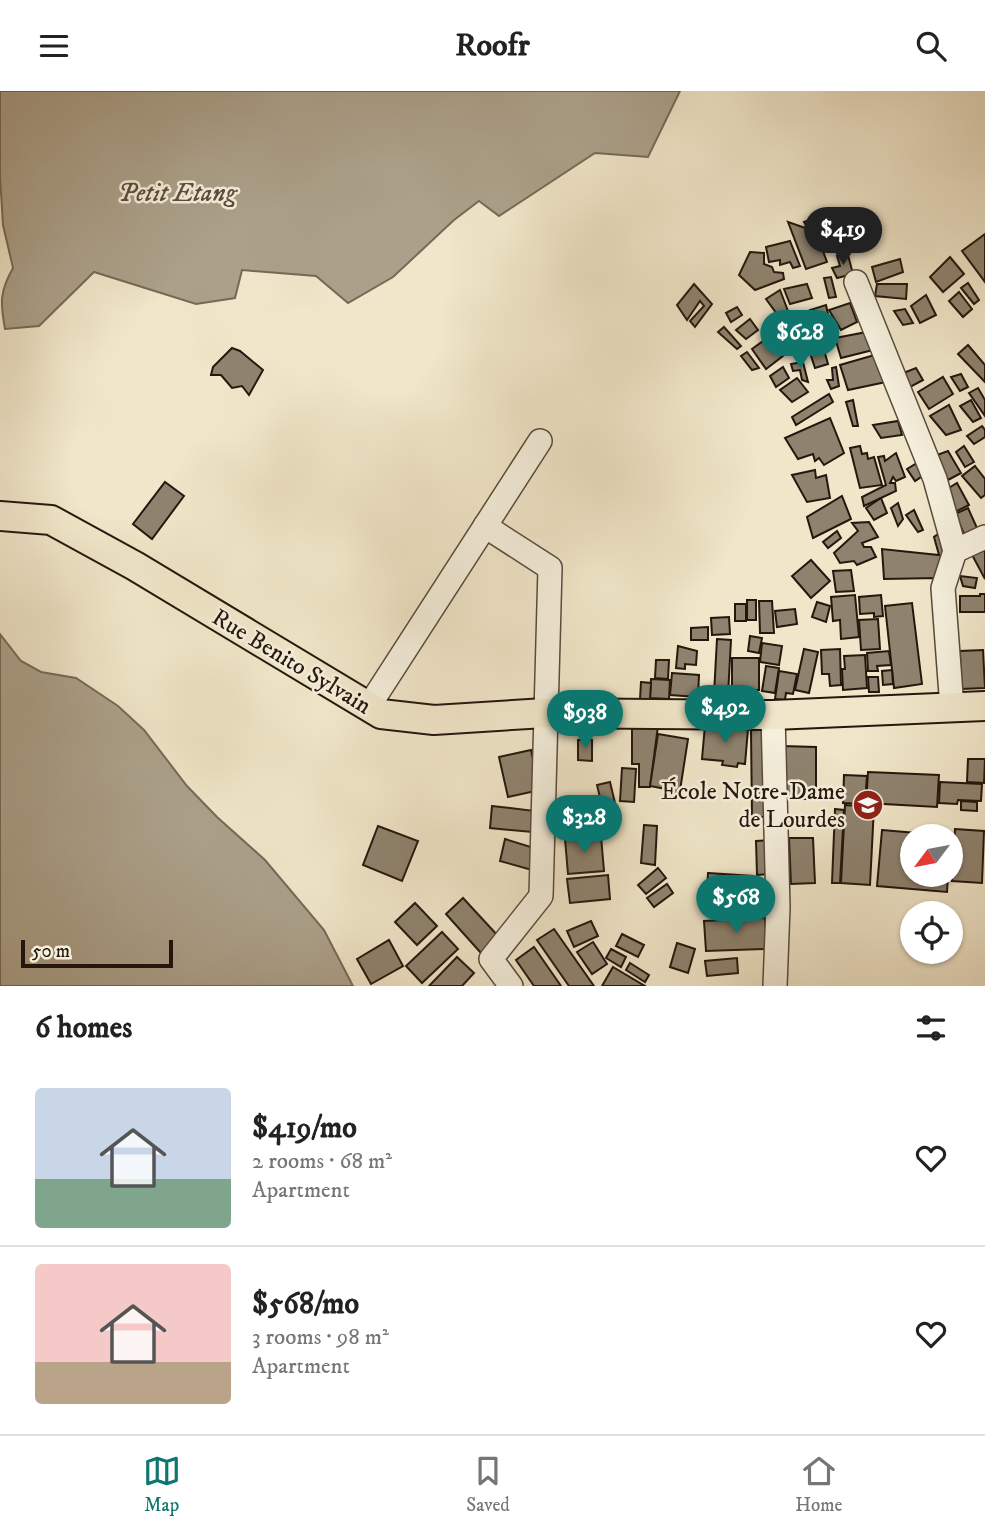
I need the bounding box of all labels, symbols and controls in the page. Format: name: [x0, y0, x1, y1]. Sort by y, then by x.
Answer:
text: Roofr: [455, 26, 530, 66]
icon: menu: [35, 27, 73, 65]
icon: search: [912, 27, 950, 65]
water label: Petit Etang: [118, 177, 238, 210]
pin: $419: [802, 207, 884, 267]
text: $419: [820, 215, 866, 244]
pin: $628: [759, 310, 841, 370]
text: $628: [776, 318, 824, 347]
street label: Rue Benito Sylvain: [206, 602, 377, 721]
pin: $492: [684, 685, 766, 745]
pin: $938: [544, 691, 626, 750]
text: $492: [701, 693, 749, 722]
text: $938: [563, 698, 607, 727]
place label: École Notre-Dame de Lourdes: [661, 777, 845, 835]
school or university icon: École Notre-Dame de Lourdes: [851, 788, 885, 822]
pin: $328: [543, 795, 625, 855]
text: $328: [562, 803, 606, 832]
north arrow: [900, 824, 962, 887]
map controls: [900, 824, 963, 964]
pin: $568: [695, 875, 777, 935]
text: $568: [712, 883, 760, 912]
button: locate: [900, 901, 963, 964]
scale bar: [21, 937, 173, 969]
text: 50 m: [32, 940, 70, 963]
icon: filters: [912, 1009, 950, 1047]
text: 6 homes: [35, 1010, 132, 1047]
text: $419/mo: [252, 1110, 357, 1147]
icon: home: [91, 1116, 175, 1200]
icon: heart: [912, 1139, 950, 1177]
text: 2 rooms · 68 m²: [252, 1147, 392, 1176]
text: Apartment: [252, 1176, 350, 1205]
text: $568/mo: [252, 1286, 359, 1323]
icon: home: [91, 1292, 175, 1376]
icon: heart: [912, 1315, 950, 1353]
text: 3 rooms · 98 m²: [252, 1323, 389, 1352]
text: Apartment: [252, 1352, 350, 1381]
tab: Map: [143, 1452, 181, 1517]
tab: Saved: [466, 1452, 510, 1517]
tab: Home: [795, 1452, 842, 1517]

